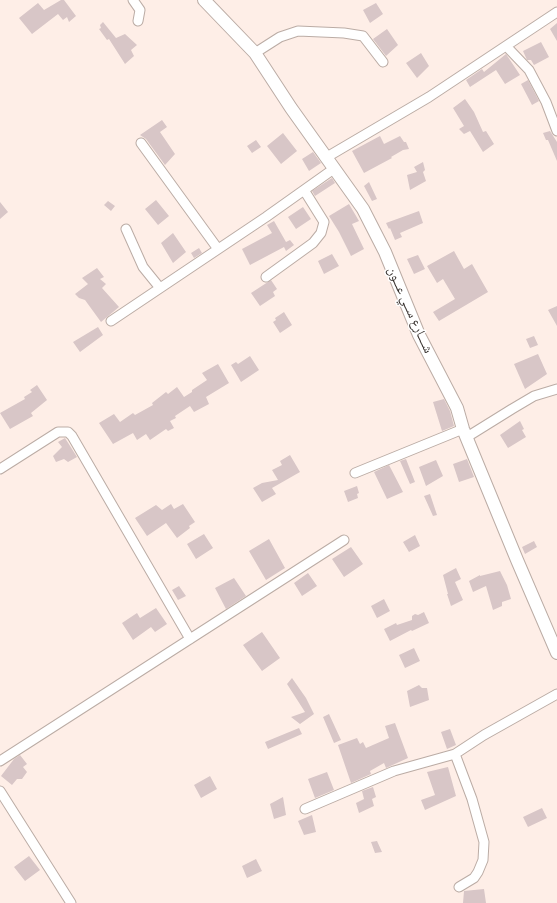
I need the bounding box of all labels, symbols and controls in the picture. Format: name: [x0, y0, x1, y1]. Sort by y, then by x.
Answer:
street label: شــــارع ســي عـــون: [384, 264, 436, 356]

